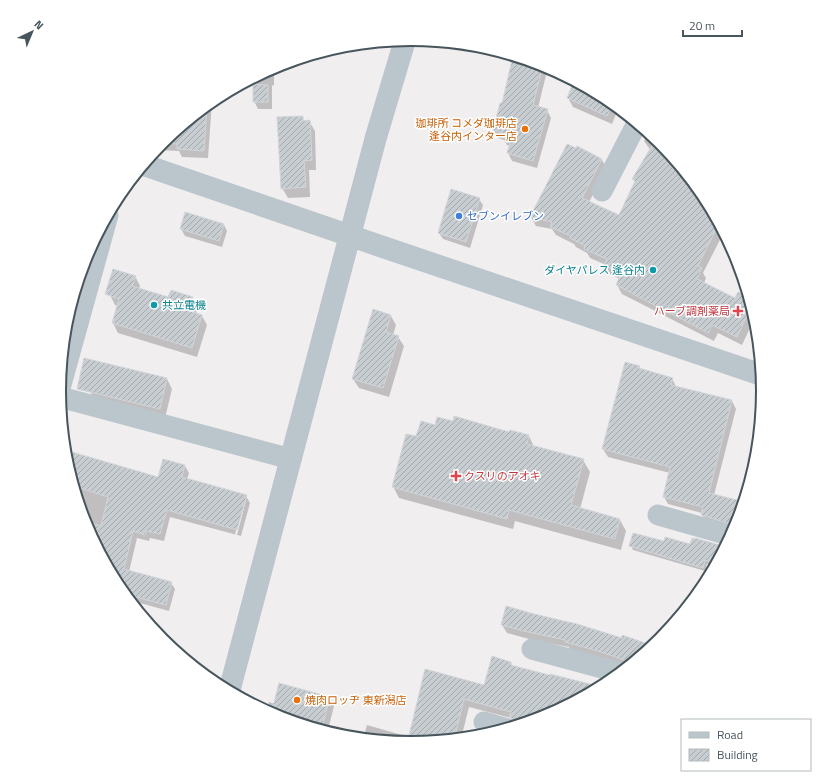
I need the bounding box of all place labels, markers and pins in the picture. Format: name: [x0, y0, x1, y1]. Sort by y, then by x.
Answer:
place label: 珈琲所 コメダ珈琲店 逢谷内インター店: [416, 115, 517, 144]
marker: 珈琲所 コメダ珈琲店 逢谷内インター店: [520, 124, 530, 134]
place label: セブンイレブン: [467, 208, 544, 224]
marker: セブンイレブン: [454, 211, 464, 221]
place label: ダイヤパレス 逢谷内: [544, 262, 645, 278]
marker: ダイヤパレス 逢谷内: [648, 265, 658, 275]
place label: 共立電機: [162, 297, 206, 313]
marker: 共立電機: [149, 300, 159, 310]
place label: ハーブ調剤薬局: [654, 303, 730, 319]
marker: ハーブ調剤薬局: [733, 306, 743, 316]
place label: クスリのアオキ: [464, 468, 541, 484]
marker: クスリのアオキ: [451, 471, 461, 481]
place label: 焼肉ロッヂ 東新潟店: [305, 692, 406, 708]
marker: 焼肉ロッヂ 東新潟店: [292, 695, 302, 705]

